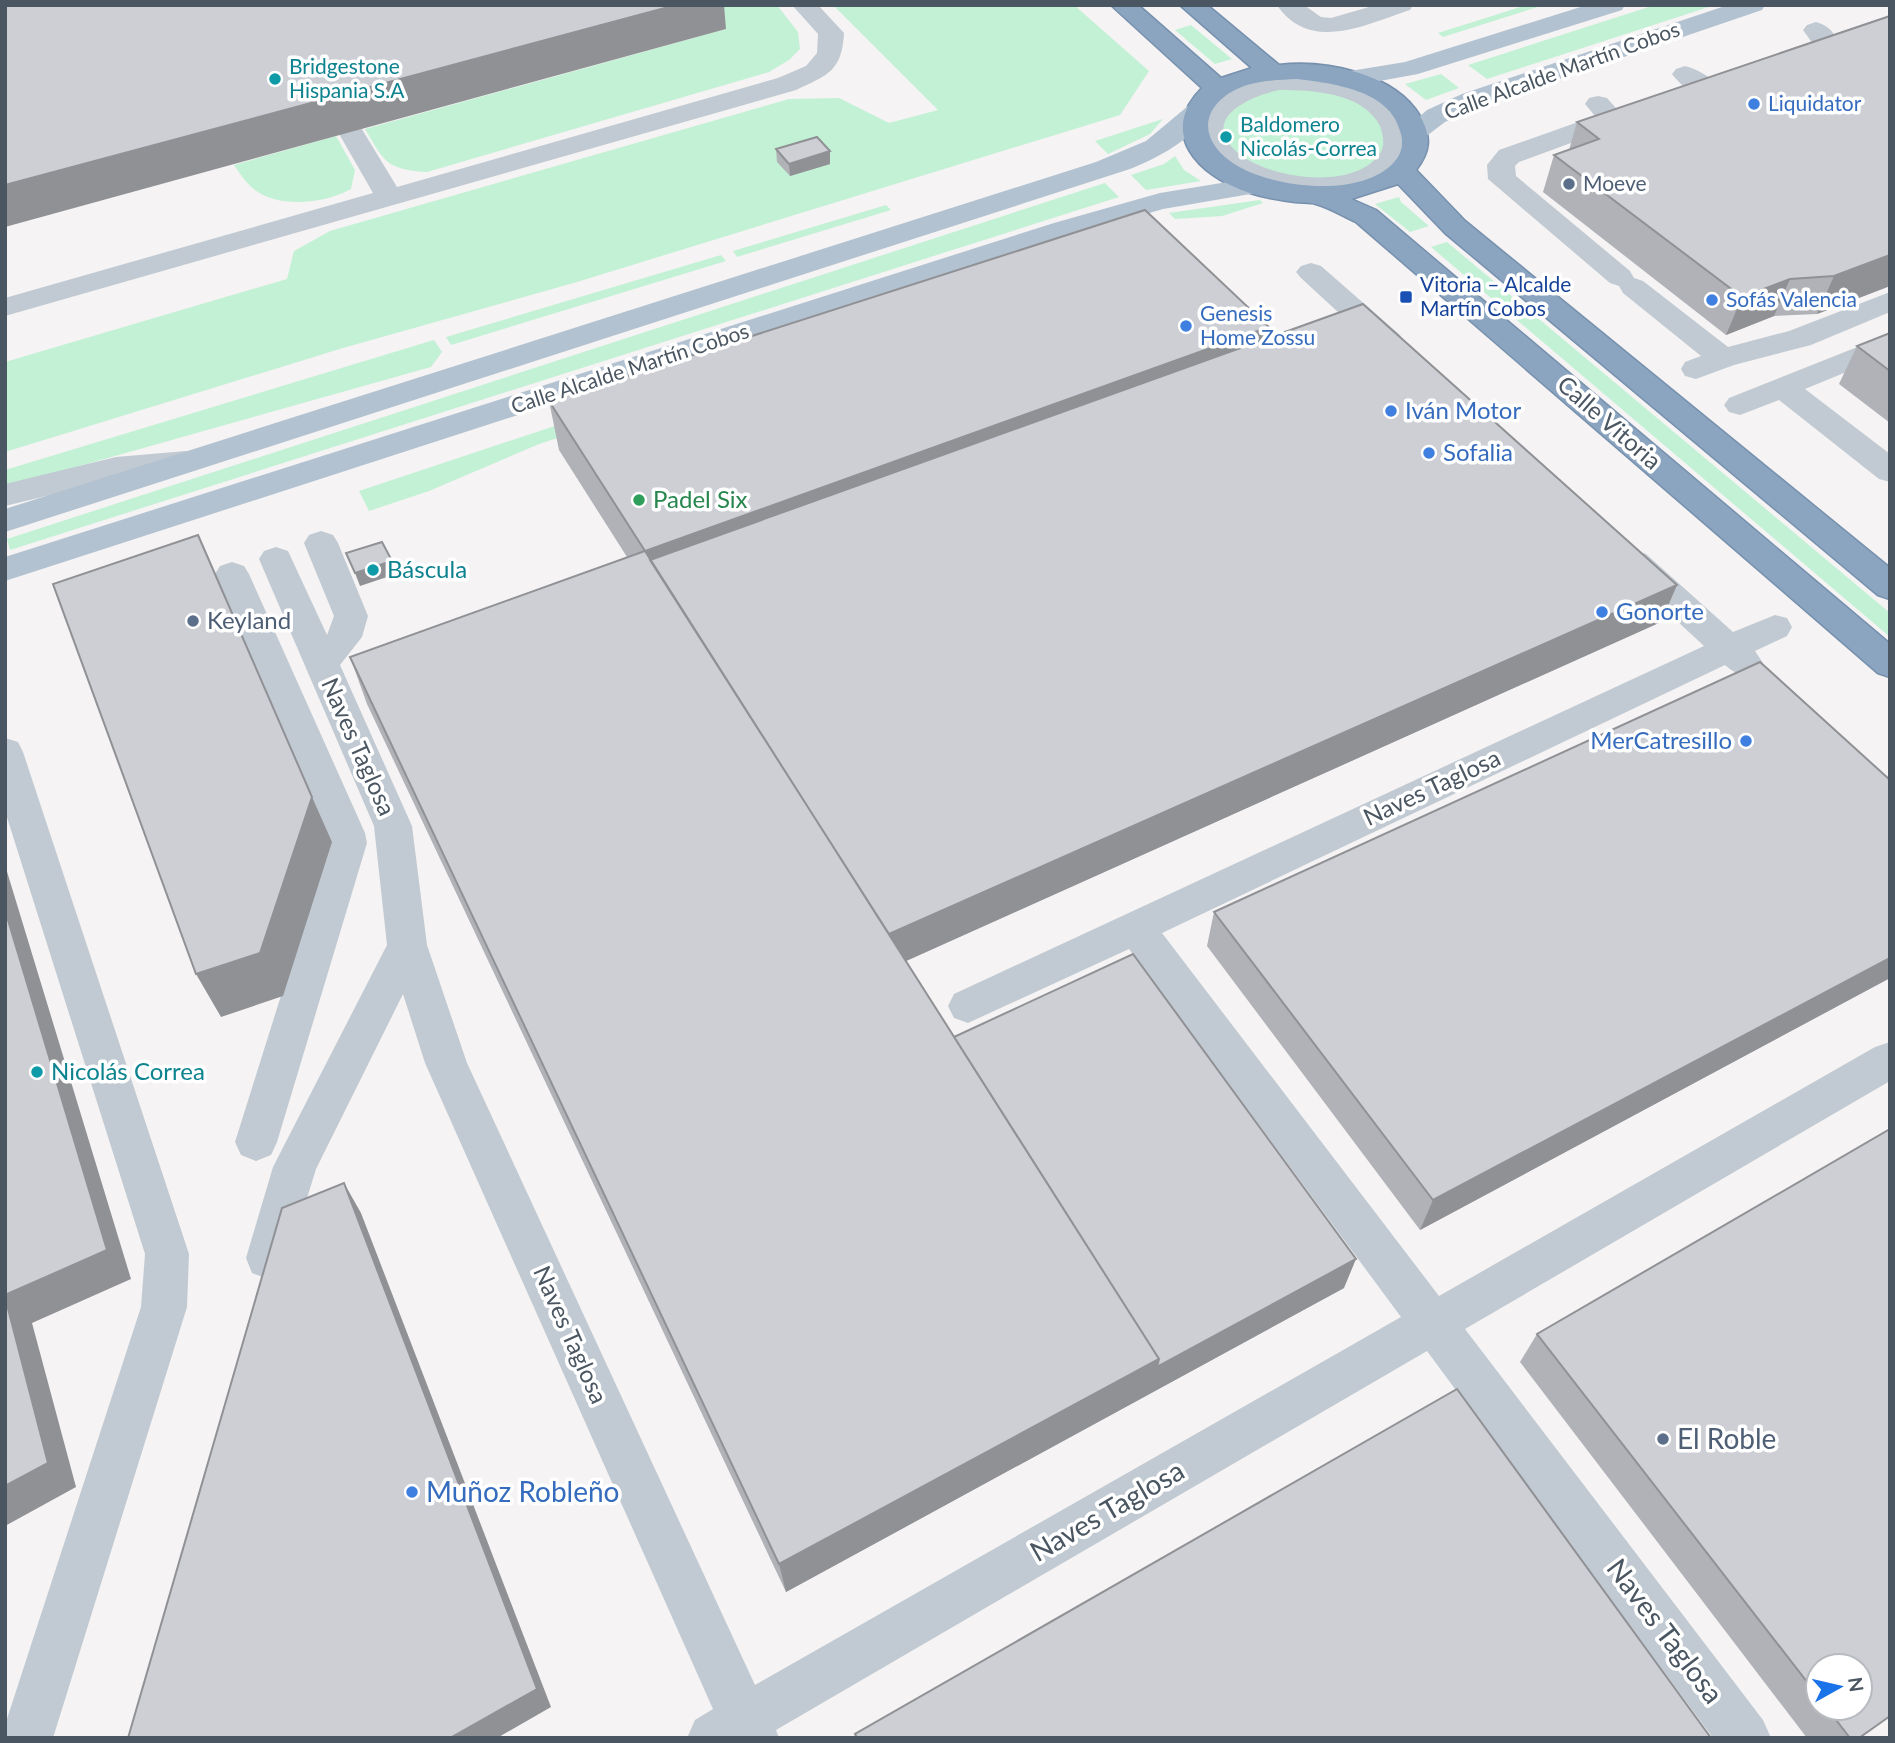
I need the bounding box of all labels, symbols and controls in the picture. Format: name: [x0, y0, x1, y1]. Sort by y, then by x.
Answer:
street label: Calle Alcalde Martín Cobos: [1440, 15, 1683, 124]
place label: Bridgestone Hispania S.A: [289, 53, 405, 102]
marker: Bridgestone Hispania S.A: [267, 71, 283, 87]
place label: Liquidator: [1768, 90, 1862, 115]
marker: Liquidator: [1746, 96, 1762, 112]
place label: Baldomero Nicolás-Correa: [1240, 111, 1377, 160]
marker: Baldomero Nicolás-Correa: [1218, 129, 1234, 145]
place label: Moeve: [1583, 170, 1647, 195]
marker: Moeve: [1561, 176, 1577, 192]
place label: Vitoria – Alcalde Martín Cobos: [1420, 271, 1571, 320]
place label: Sofás Valencia: [1726, 286, 1857, 311]
marker: Vitoria – Alcalde Martín Cobos: [1398, 289, 1414, 305]
marker: Sofás Valencia: [1704, 292, 1720, 308]
place label: Genesis Home Zossu: [1200, 300, 1315, 349]
street label: Calle Alcalde Martín Cobos: [507, 317, 752, 418]
marker: Genesis Home Zossu: [1178, 318, 1194, 334]
street label: Calle Vitoria: [1552, 369, 1668, 475]
place label: Iván Motor: [1405, 395, 1521, 424]
marker: Iván Motor: [1383, 403, 1399, 419]
place label: Sofalia: [1443, 437, 1513, 466]
marker: Sofalia: [1421, 445, 1437, 461]
place label: Padel Six: [653, 484, 748, 513]
marker: Padel Six: [631, 492, 647, 508]
place label: Báscula: [387, 554, 467, 583]
marker: Báscula: [365, 562, 381, 578]
place label: Gonorte: [1616, 596, 1704, 625]
marker: Gonorte: [1594, 604, 1610, 620]
place label: Keyland: [207, 605, 291, 634]
marker: Keyland: [185, 613, 201, 629]
street label: Naves Taglosa: [316, 673, 403, 820]
place label: MerCatresillo: [1590, 725, 1732, 754]
marker: MerCatresillo: [1738, 733, 1754, 749]
street label: Naves Taglosa: [1358, 742, 1504, 831]
place label: Nicolás Correa: [51, 1056, 205, 1085]
marker: Nicolás Correa: [29, 1064, 45, 1080]
street label: Naves Taglosa: [528, 1261, 615, 1408]
place label: El Roble: [1677, 1421, 1776, 1455]
marker: El Roble: [1655, 1431, 1671, 1447]
street label: Naves Taglosa: [1023, 1452, 1190, 1568]
place label: Muñoz Robleño: [426, 1474, 619, 1508]
marker: Muñoz Robleño: [404, 1484, 420, 1500]
street label: Naves Taglosa: [1600, 1551, 1731, 1709]
north arrow: [1804, 1652, 1874, 1722]
text: N: [1844, 1676, 1869, 1693]

